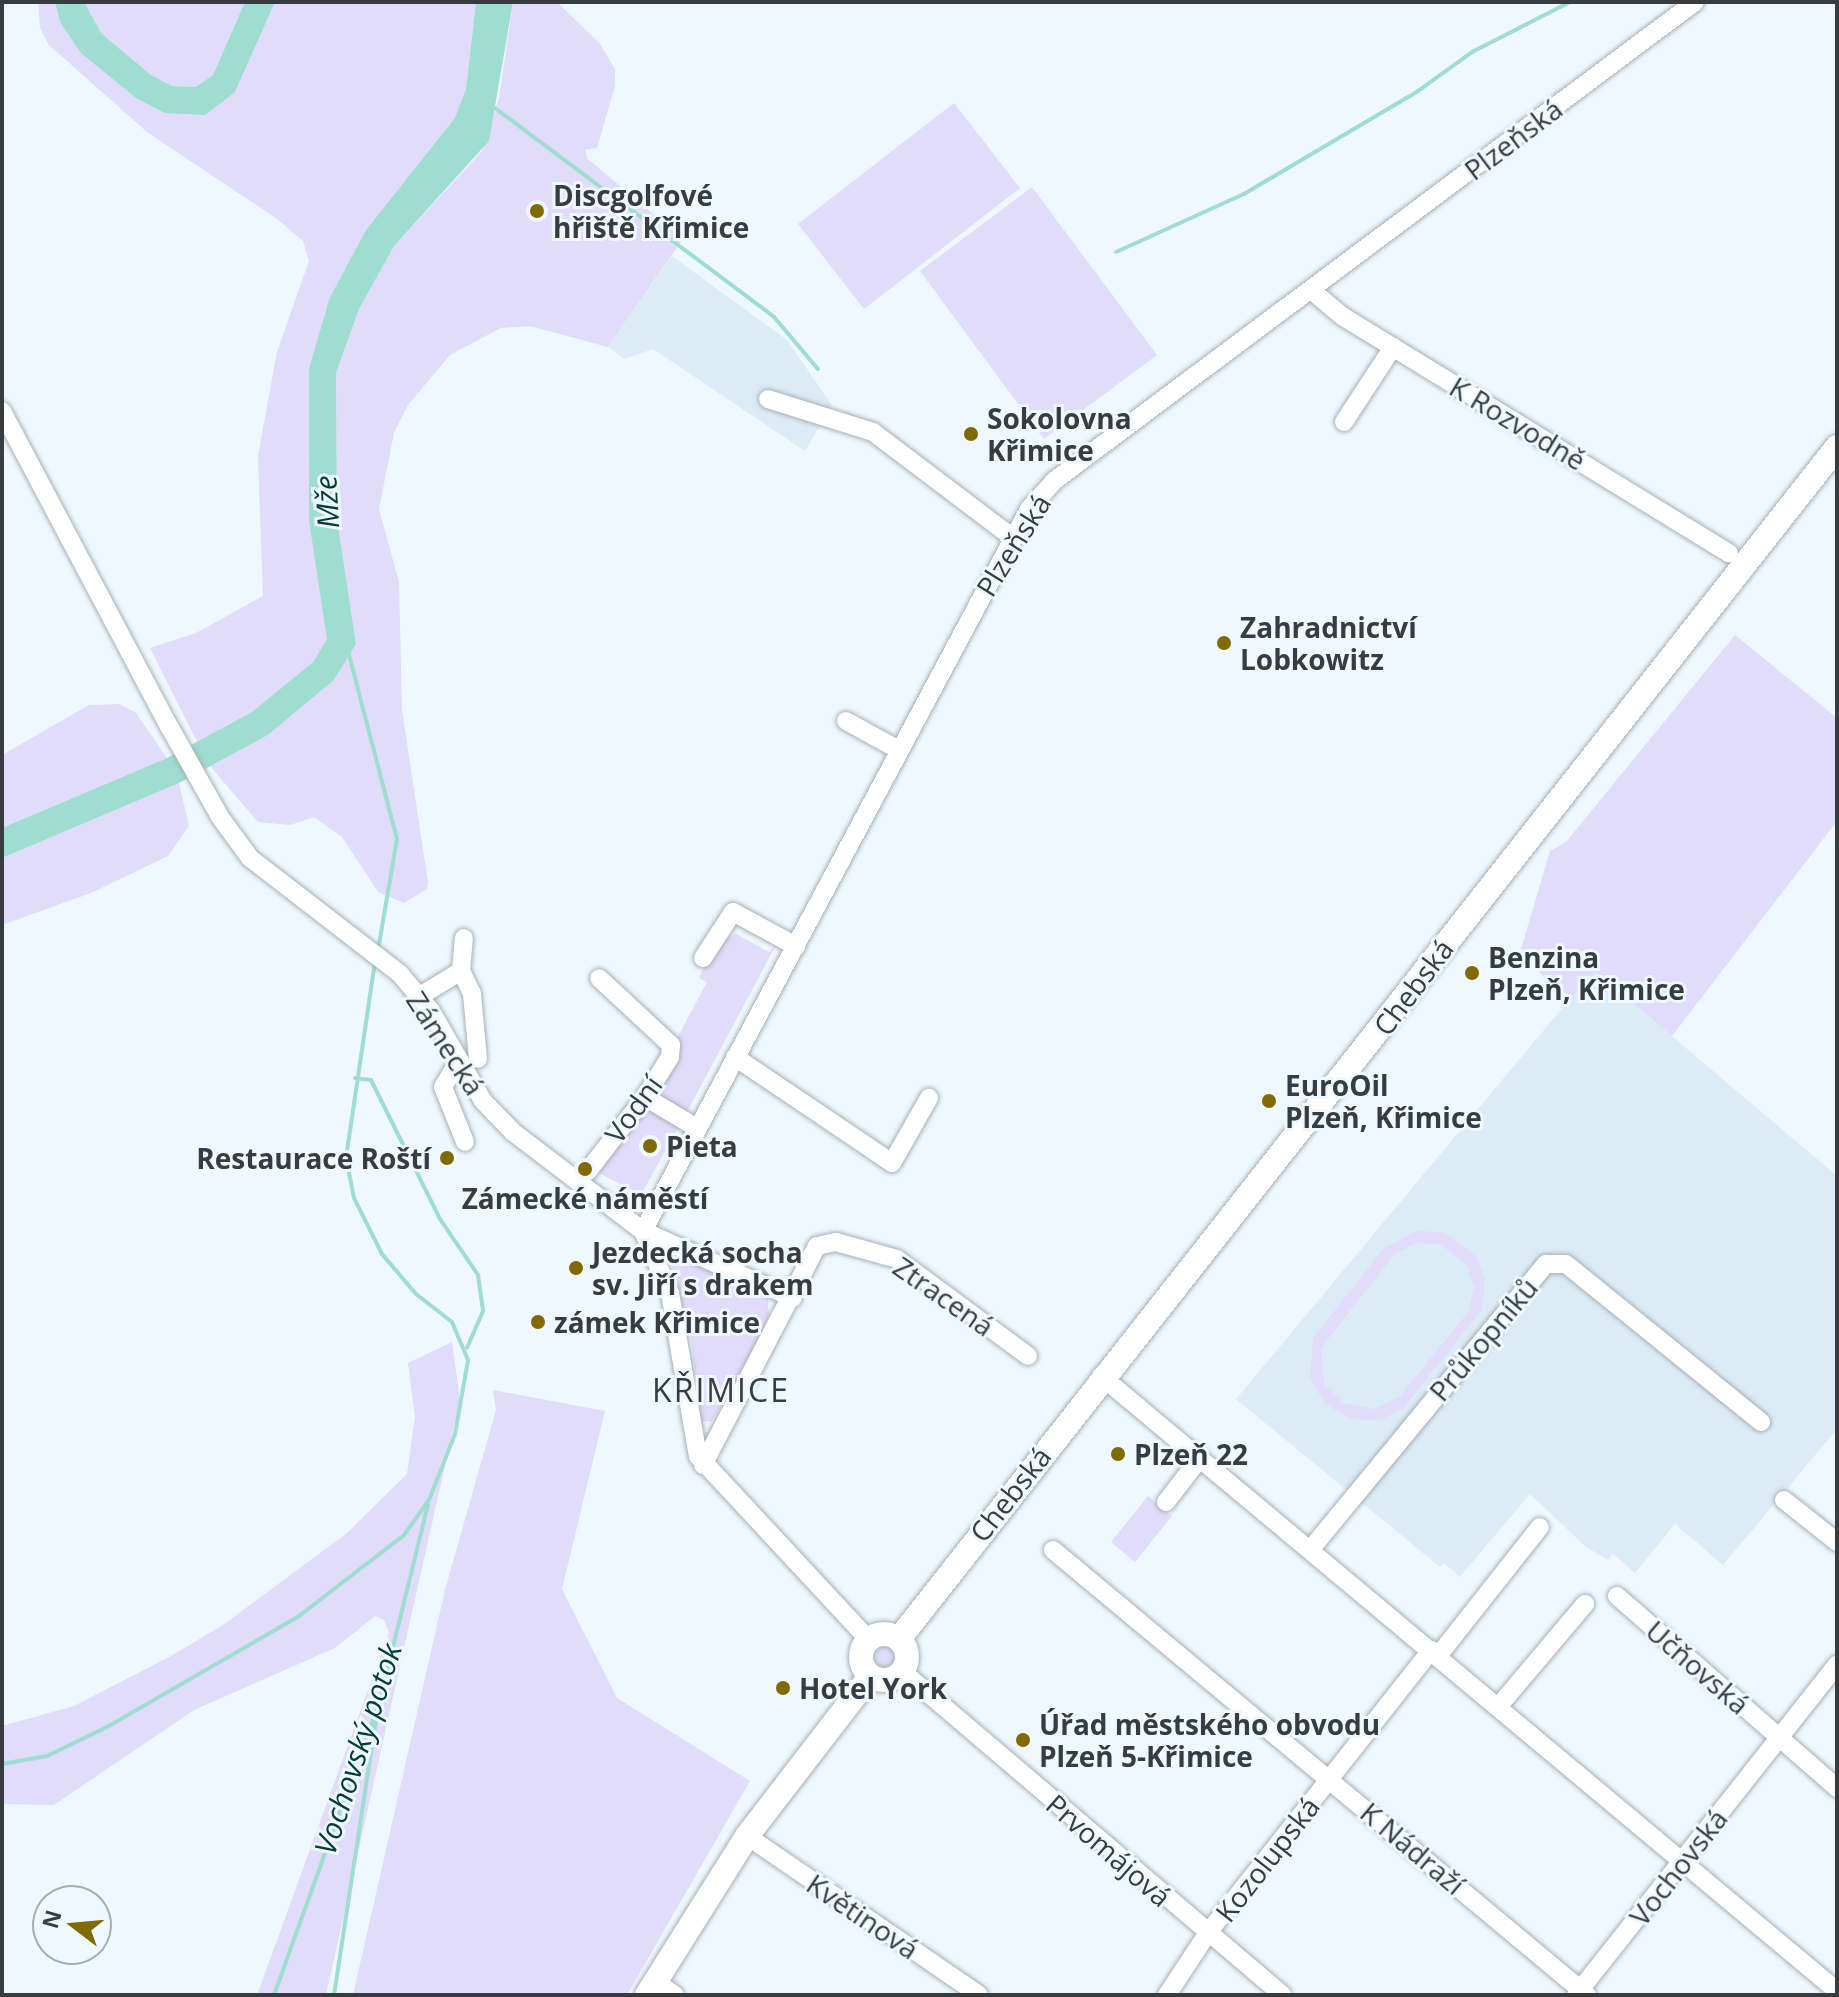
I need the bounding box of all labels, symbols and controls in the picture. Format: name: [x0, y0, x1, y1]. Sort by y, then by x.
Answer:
street label: Plzeňská: [1458, 91, 1568, 187]
place label: Discgolfové hřiště Křimice: [553, 178, 749, 244]
marker: Discgolfové hřiště Křimice: [528, 202, 546, 220]
street label: K Rozvodně: [1444, 369, 1592, 477]
place label: Sokolovna Křimice: [987, 401, 1132, 467]
marker: Sokolovna Křimice: [962, 425, 980, 443]
water label: Mže: [308, 474, 346, 530]
street label: Plzeňská: [969, 488, 1057, 602]
place label: Zahradnictví Lobkowitz: [1240, 610, 1417, 676]
marker: Zahradnictví Lobkowitz: [1215, 634, 1233, 652]
street label: Chebská: [1366, 932, 1460, 1042]
place label: Benzina Plzeň, Křimice: [1488, 940, 1685, 1006]
marker: Benzina Plzeň, Křimice: [1463, 964, 1481, 982]
street label: Zámecká: [400, 985, 492, 1101]
place label: EuroOil Plzeň, Křimice: [1285, 1068, 1482, 1134]
street label: Vodní: [597, 1069, 669, 1149]
marker: EuroOil Plzeň, Křimice: [1260, 1092, 1278, 1110]
place label: Pieta: [666, 1129, 738, 1163]
marker: Pieta: [641, 1137, 659, 1155]
place label: Restaurace Roští: [196, 1141, 431, 1175]
marker: Restaurace Roští: [438, 1149, 456, 1167]
marker: Zámecké náměstí: [576, 1160, 594, 1178]
place label: Zámecké náměstí: [462, 1181, 708, 1215]
place label: Jezdecká socha sv. Jiří s drakem: [592, 1235, 813, 1301]
street label: Ztracená: [887, 1249, 1001, 1343]
marker: Jezdecká socha sv. Jiří s drakem: [567, 1259, 585, 1277]
street label: Průkopníků: [1422, 1271, 1544, 1407]
place label: zámek Křimice: [554, 1305, 760, 1339]
marker: zámek Křimice: [529, 1313, 547, 1331]
district label: KŘIMICE: [652, 1371, 790, 1409]
place label: Plzeň 22: [1134, 1437, 1248, 1471]
street label: Chebská: [963, 1440, 1057, 1548]
marker: Plzeň 22: [1109, 1445, 1127, 1463]
street label: Učňovská: [1640, 1613, 1756, 1721]
water label: Vochovský potok: [307, 1639, 409, 1859]
place label: Hotel York: [799, 1671, 947, 1705]
marker: Hotel York: [774, 1679, 792, 1697]
place label: Úřad městského obvodu Plzeň 5-Křimice: [1039, 1707, 1380, 1773]
marker: Úřad městského obvodu Plzeň 5-Křimice: [1014, 1731, 1032, 1749]
street label: Prvomájová: [1040, 1787, 1178, 1913]
street label: Kozolupská: [1208, 1790, 1326, 1928]
street label: K Nádraží: [1354, 1795, 1472, 1901]
street label: Vochovská: [1622, 1802, 1734, 1932]
street label: Květinová: [801, 1866, 925, 1966]
north arrow: [32, 1885, 112, 1965]
text: N: [34, 1906, 68, 1932]

